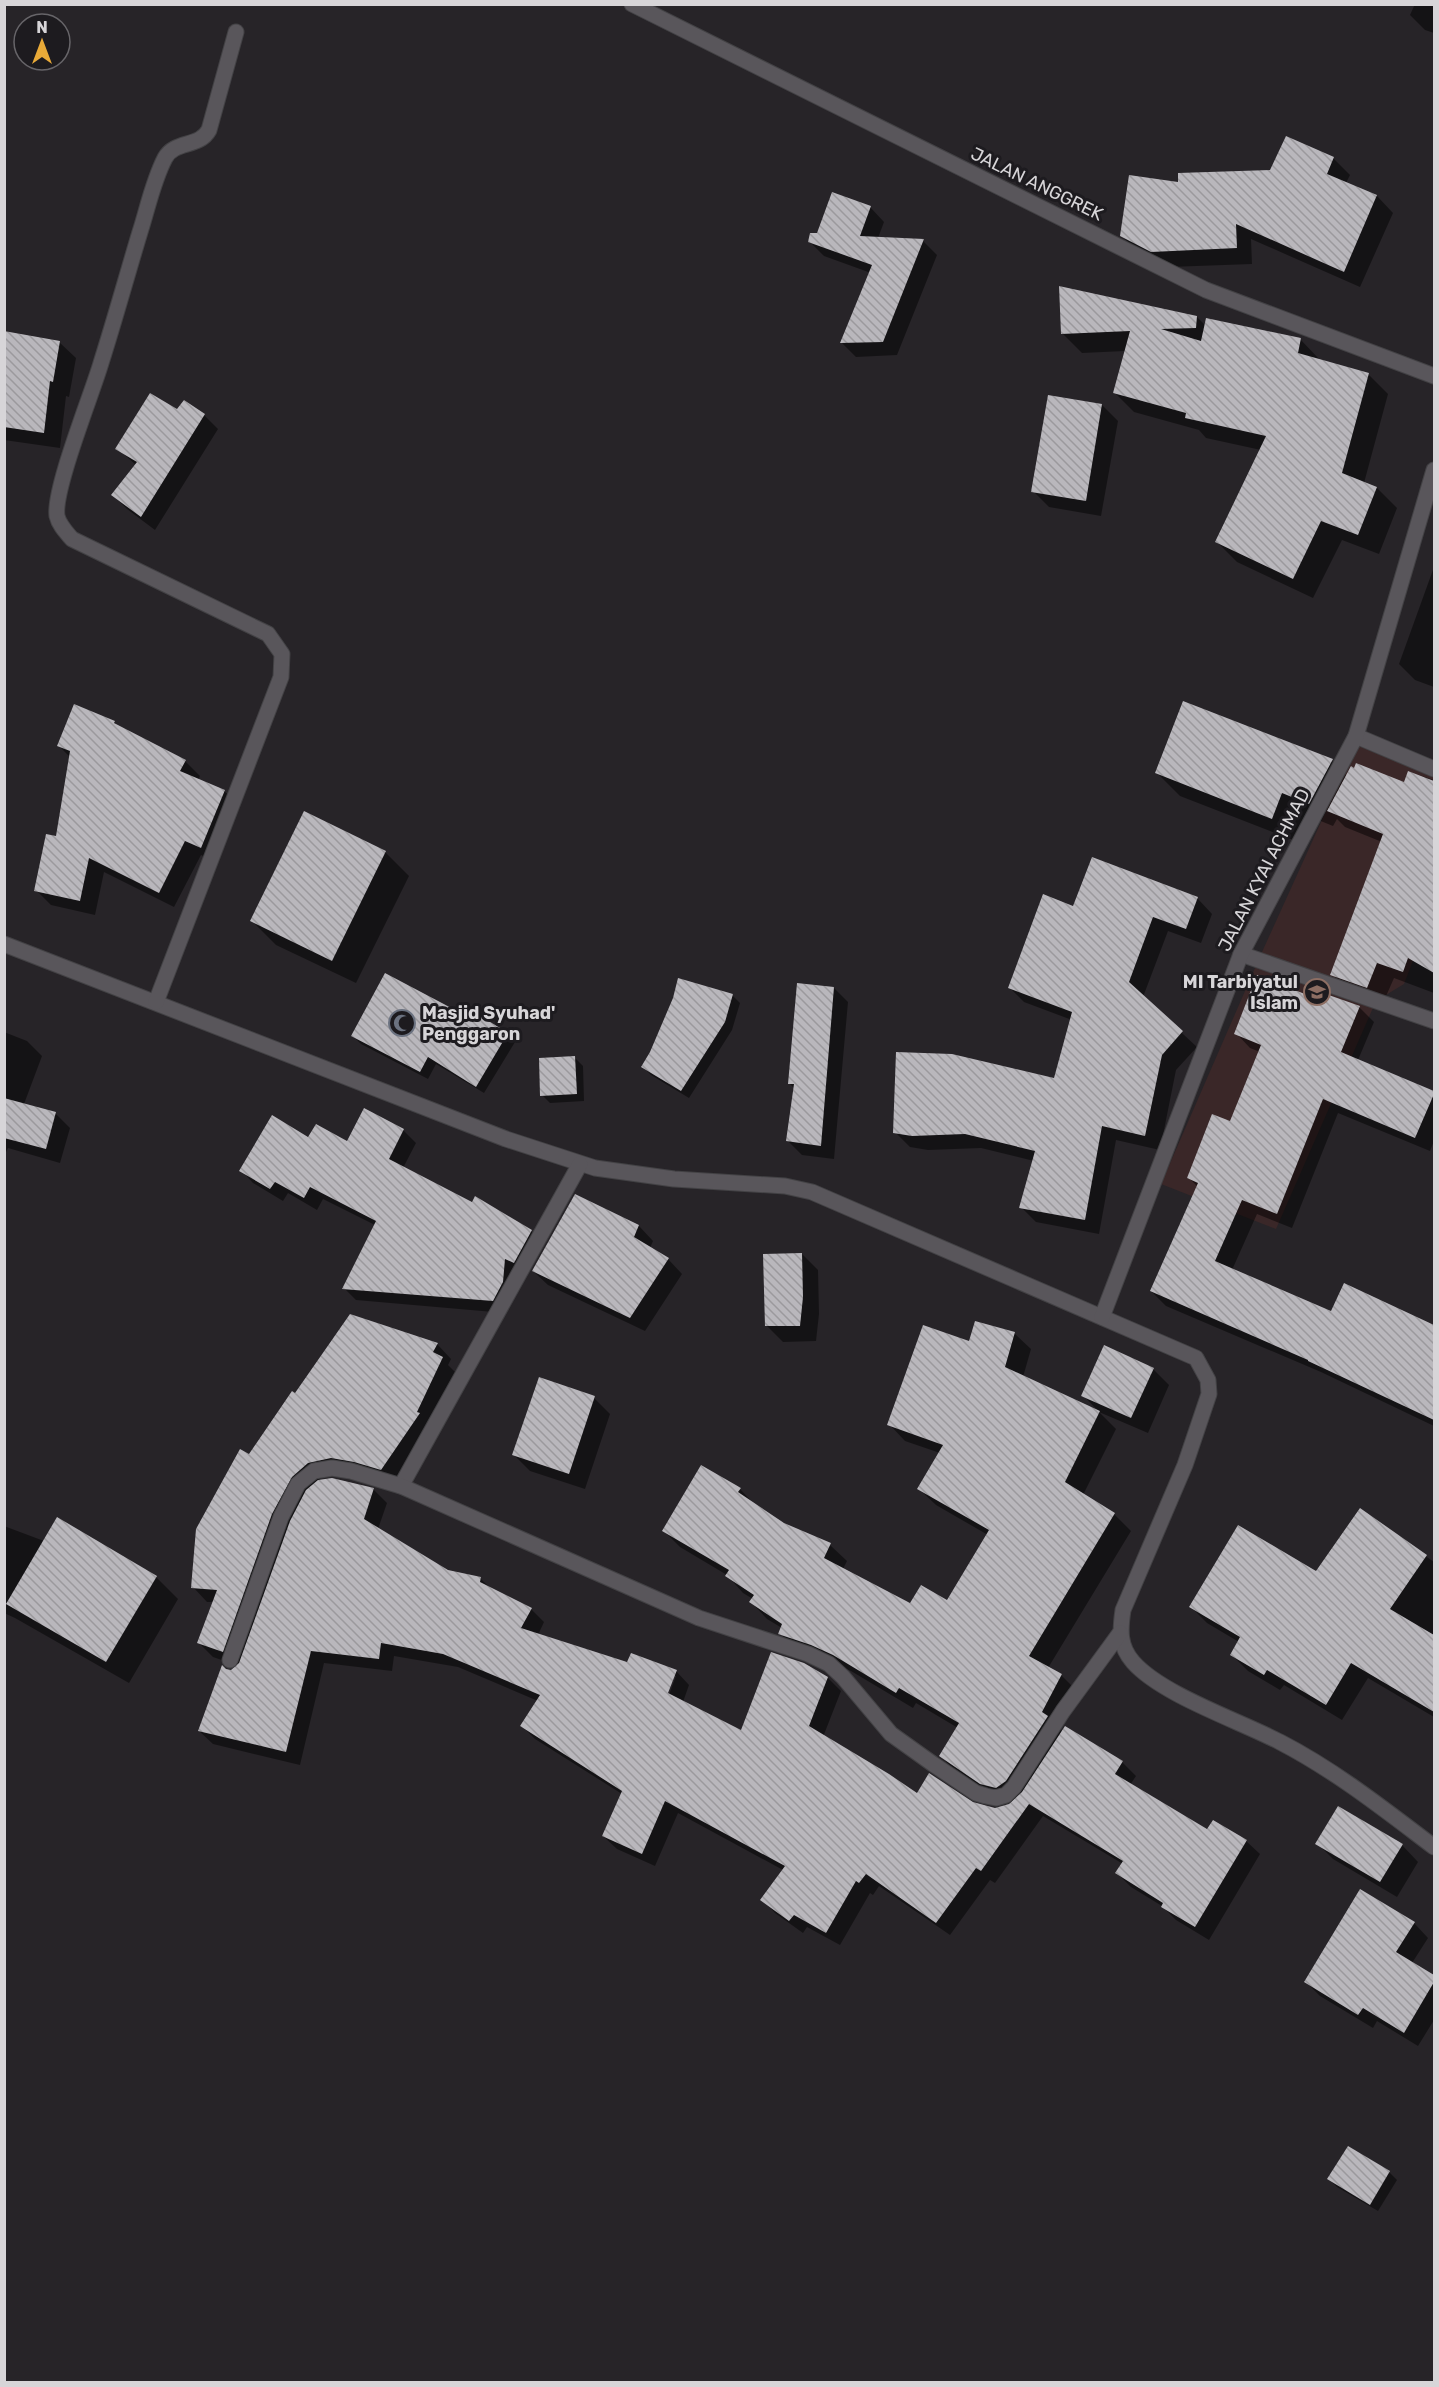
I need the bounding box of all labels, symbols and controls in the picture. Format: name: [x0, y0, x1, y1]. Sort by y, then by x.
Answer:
north arrow: [12, 12, 72, 72]
text: N: [36, 18, 48, 37]
street label: JALAN ANGGREK: [967, 142, 1107, 226]
street label: JALAN KYAI ACHMAD: [1213, 785, 1315, 955]
place label: MI Tarbiyatul Islam: [1183, 971, 1298, 1014]
school or university icon: MI Tarbiyatul Islam: [1302, 977, 1332, 1007]
place label: Masjid Syuhad' Penggaron: [422, 1002, 556, 1045]
mosque icon: Masjid Syuhad' Penggaron: [387, 1008, 417, 1038]

